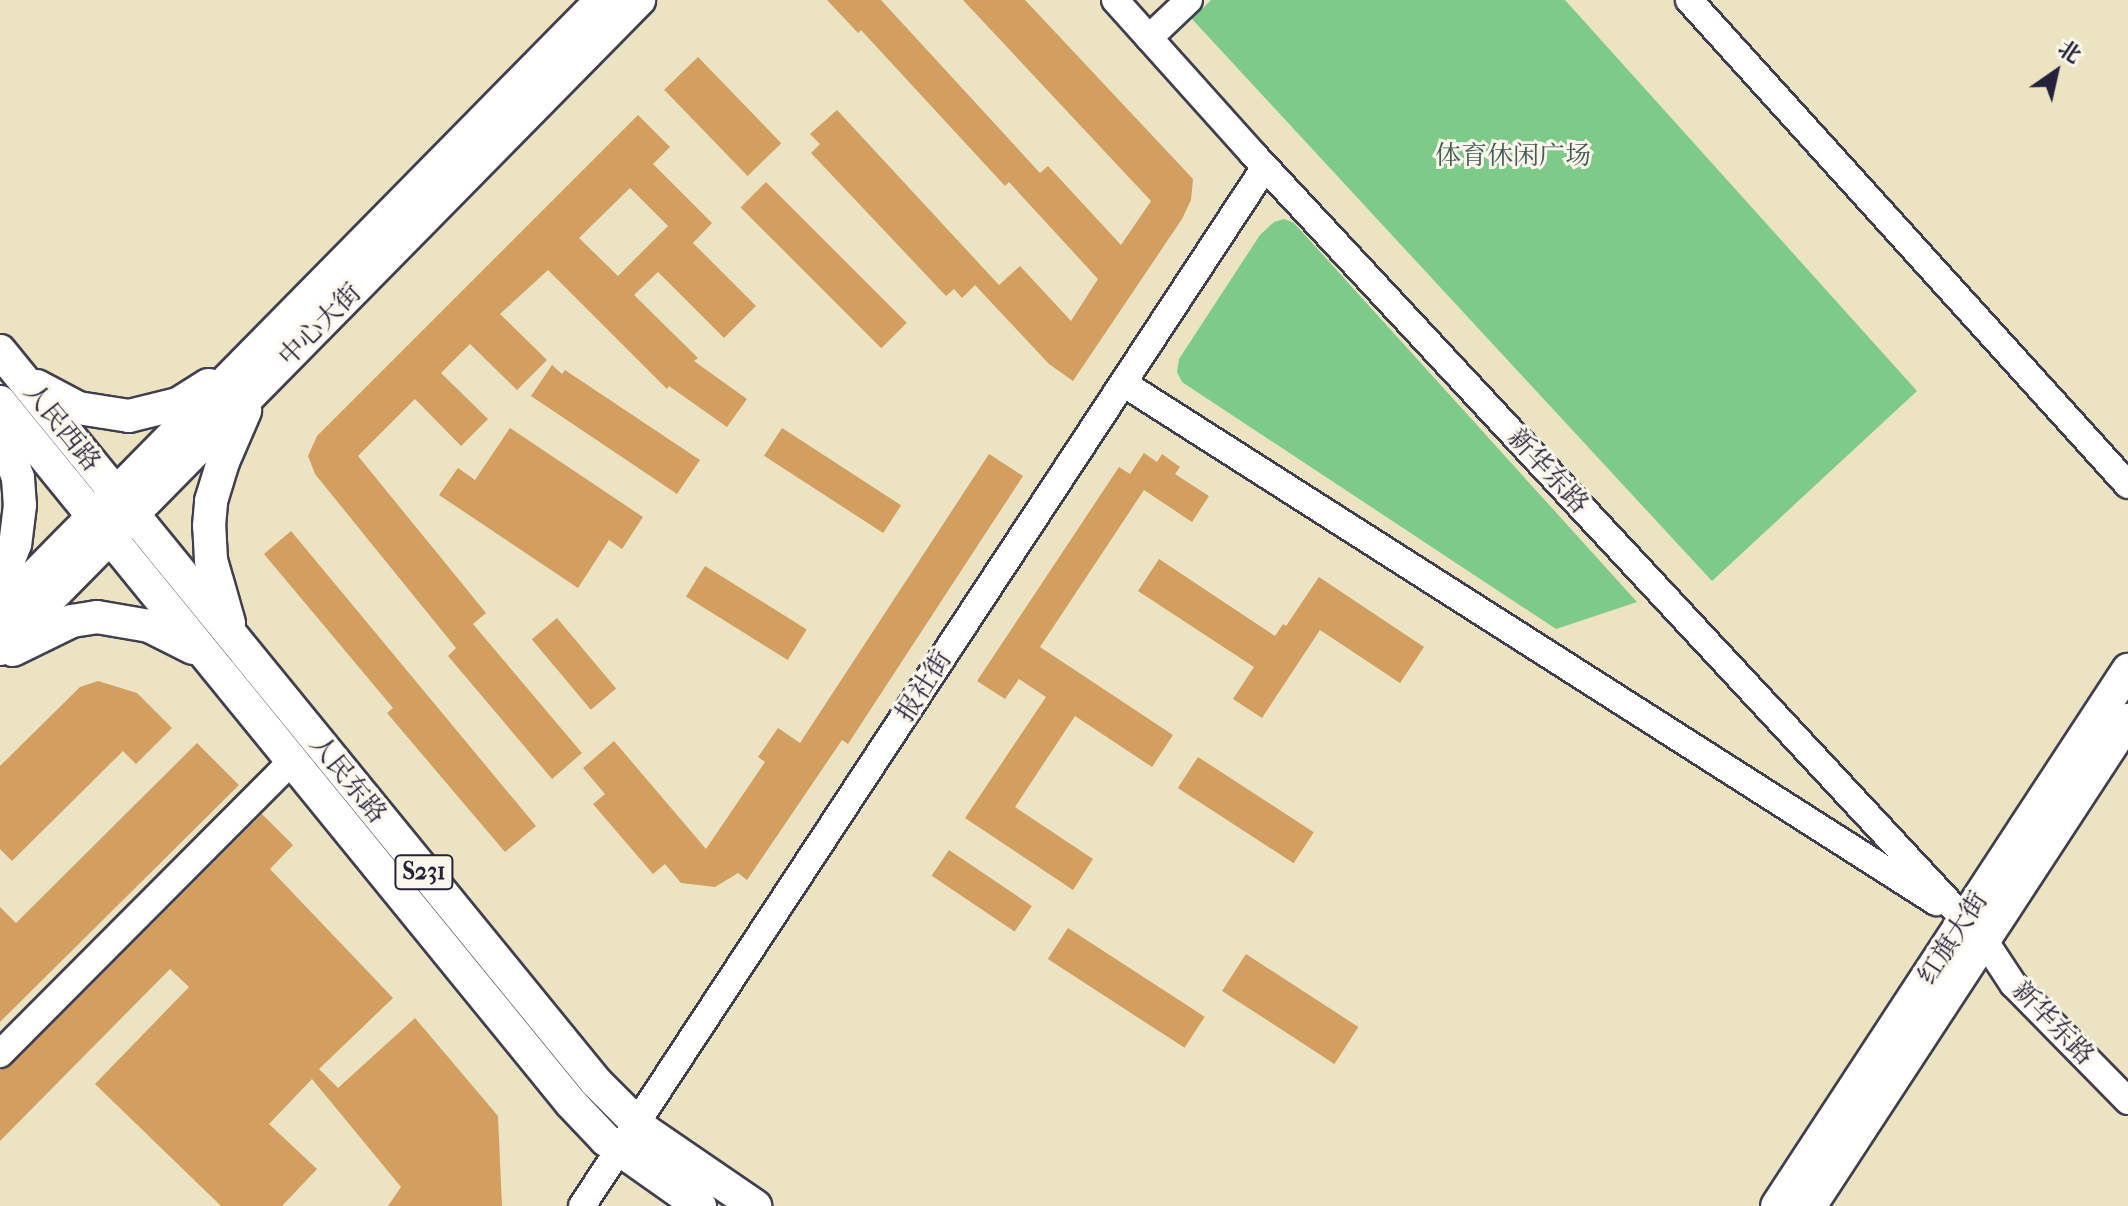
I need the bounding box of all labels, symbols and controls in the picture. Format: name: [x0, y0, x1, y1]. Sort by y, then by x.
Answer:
north arrow: [2016, 32, 2096, 112]
text: 北: [2053, 35, 2086, 69]
park label: 体育休闲广场: [1435, 140, 1591, 172]
street label: 中心大街: [272, 277, 368, 373]
street label: 人民西路: [17, 377, 107, 477]
street label: 新华东路: [1501, 422, 1595, 520]
street label: 报社街: [890, 645, 958, 727]
street label: 人民东路: [303, 729, 393, 829]
road number: S231: [394, 852, 454, 892]
street label: 红旗大街: [1912, 886, 1994, 990]
street label: 新华东路: [2006, 975, 2100, 1071]

